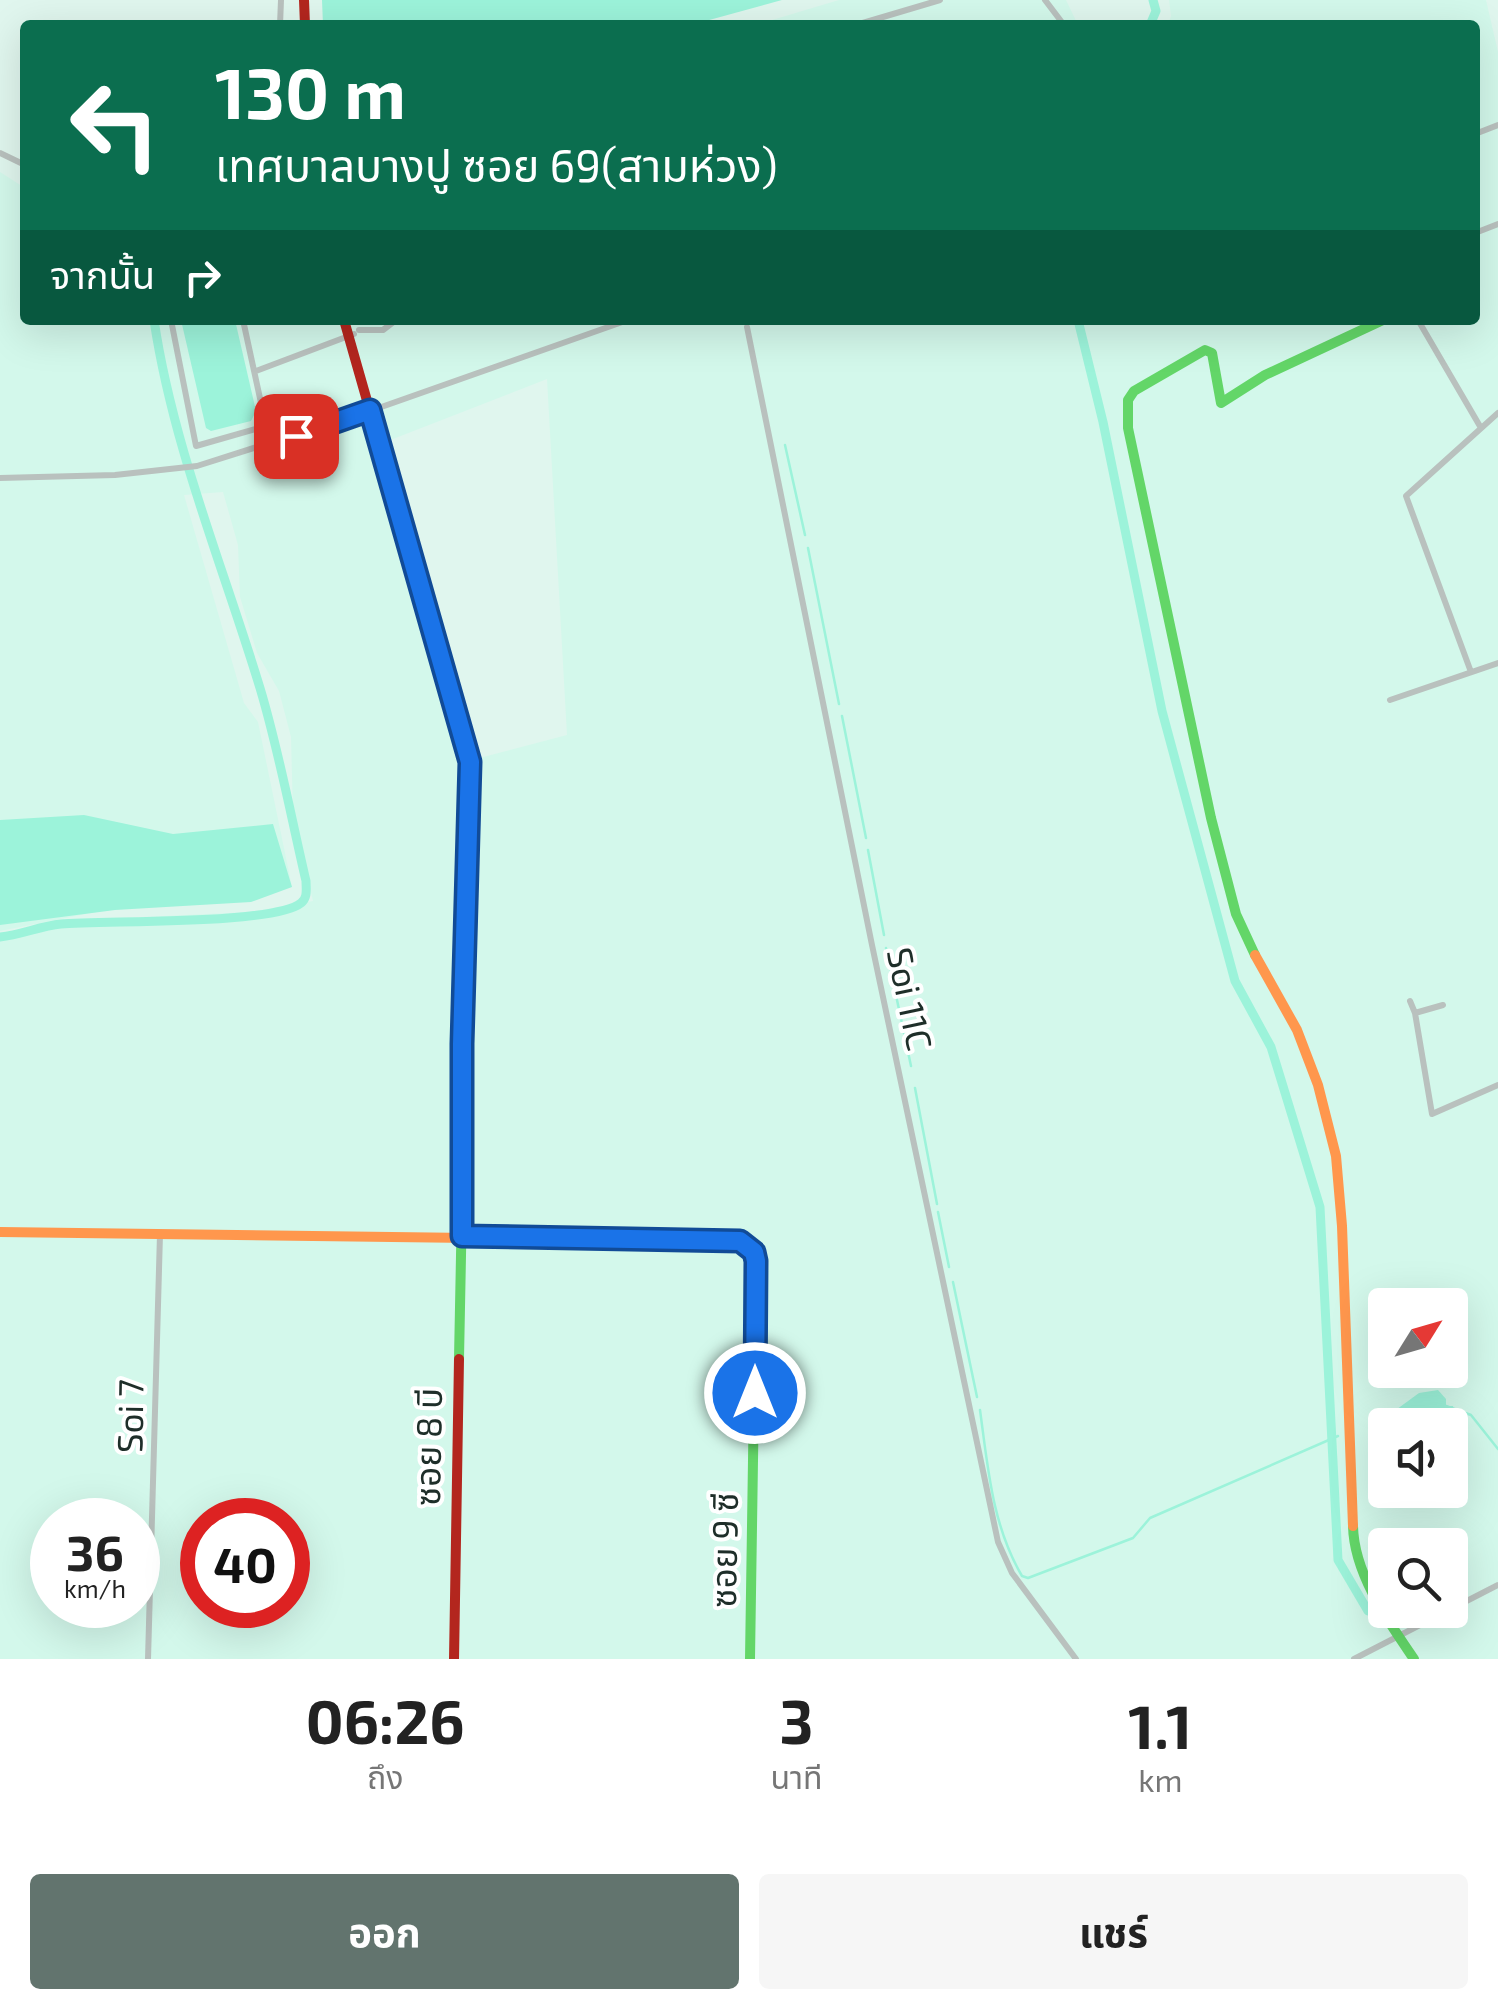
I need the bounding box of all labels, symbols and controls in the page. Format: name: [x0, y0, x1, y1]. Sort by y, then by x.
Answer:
text: 130 m: [215, 49, 406, 133]
icon: left: [50, 60, 180, 190]
text: เทศบาลบางปู ซอย 69(สามห่วง): [215, 137, 778, 191]
icon: right: [175, 250, 230, 305]
text: จากนั้น: [50, 251, 155, 297]
pin: [254, 394, 339, 479]
icon: arrive: [269, 409, 324, 464]
street label: Soi 11C: [880, 943, 942, 1054]
north arrow: [1368, 1288, 1468, 1388]
map controls: [1368, 1288, 1468, 1628]
position arrow: [703, 1341, 807, 1445]
street label: Soi 7: [107, 1379, 151, 1453]
street label: ซอย 8 บี: [405, 1387, 449, 1506]
button: sound: [1368, 1408, 1468, 1508]
street label: ซอย 9 ซี: [701, 1492, 745, 1608]
speed limit sign: 40: [180, 1498, 310, 1628]
text: 36: [66, 1521, 124, 1581]
button: search: [1368, 1528, 1468, 1628]
text: km/h: [64, 1573, 126, 1603]
text: 06:26: [306, 1684, 465, 1756]
text: 3: [780, 1684, 814, 1756]
text: 1.1: [1128, 1689, 1192, 1761]
text: ถึง: [367, 1757, 403, 1795]
text: นาที: [770, 1757, 823, 1795]
text: km: [1138, 1760, 1182, 1798]
button: ออก: [30, 1874, 739, 1989]
button: แชร์: [759, 1874, 1468, 1989]

